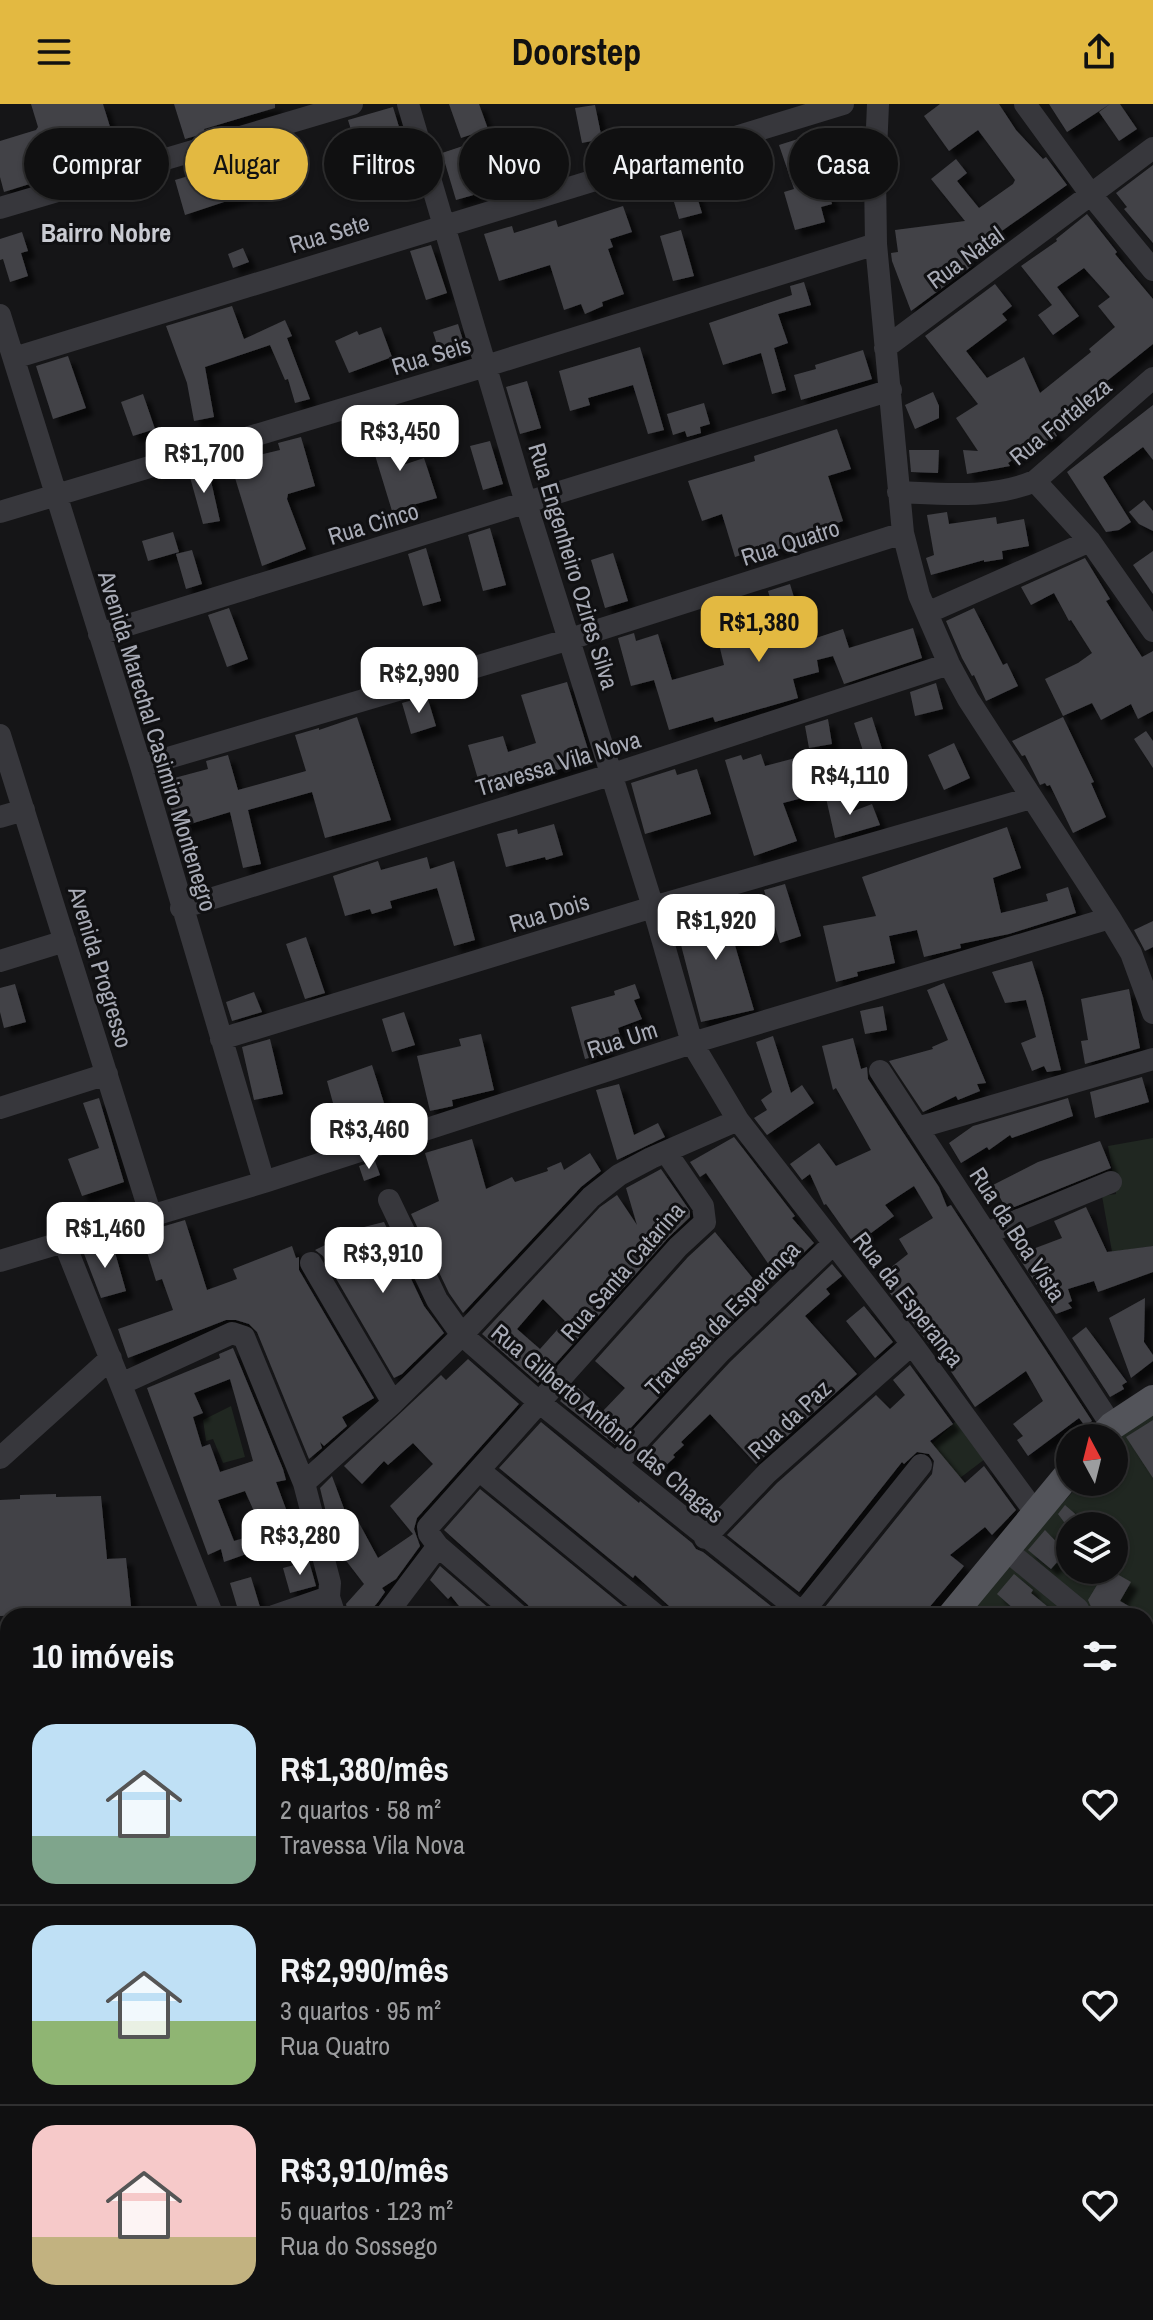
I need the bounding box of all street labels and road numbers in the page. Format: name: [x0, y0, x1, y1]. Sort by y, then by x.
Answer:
street label: Rua Sete: [285, 206, 373, 260]
street label: Rua Natal: [920, 218, 1010, 296]
street label: Rua Seis: [388, 328, 474, 382]
street label: Rua Fortaleza: [1002, 370, 1118, 472]
street label: Rua Engenheiro Ozires Silva: [521, 439, 627, 693]
street label: Rua Cinco: [324, 494, 422, 552]
street label: Rua Quatro: [737, 511, 843, 573]
street label: Avenida Marechal Casimiro Montenegro: [91, 566, 225, 915]
street label: Travessa Vila Nova: [472, 723, 644, 803]
street label: Avenida Progresso: [61, 881, 141, 1052]
street label: Rua Dois: [505, 885, 593, 939]
street label: Rua Um: [583, 1013, 661, 1065]
street label: Rua da Boa Vista: [963, 1161, 1073, 1307]
street label: Rua Santa Catarina: [553, 1195, 691, 1347]
street label: Rua da Esperança: [846, 1225, 972, 1373]
street label: Travessa da Esperança: [637, 1233, 807, 1403]
street label: Rua Gilberto Antônio das Chagas: [485, 1316, 731, 1530]
street label: Rua da Paz: [740, 1372, 838, 1466]

